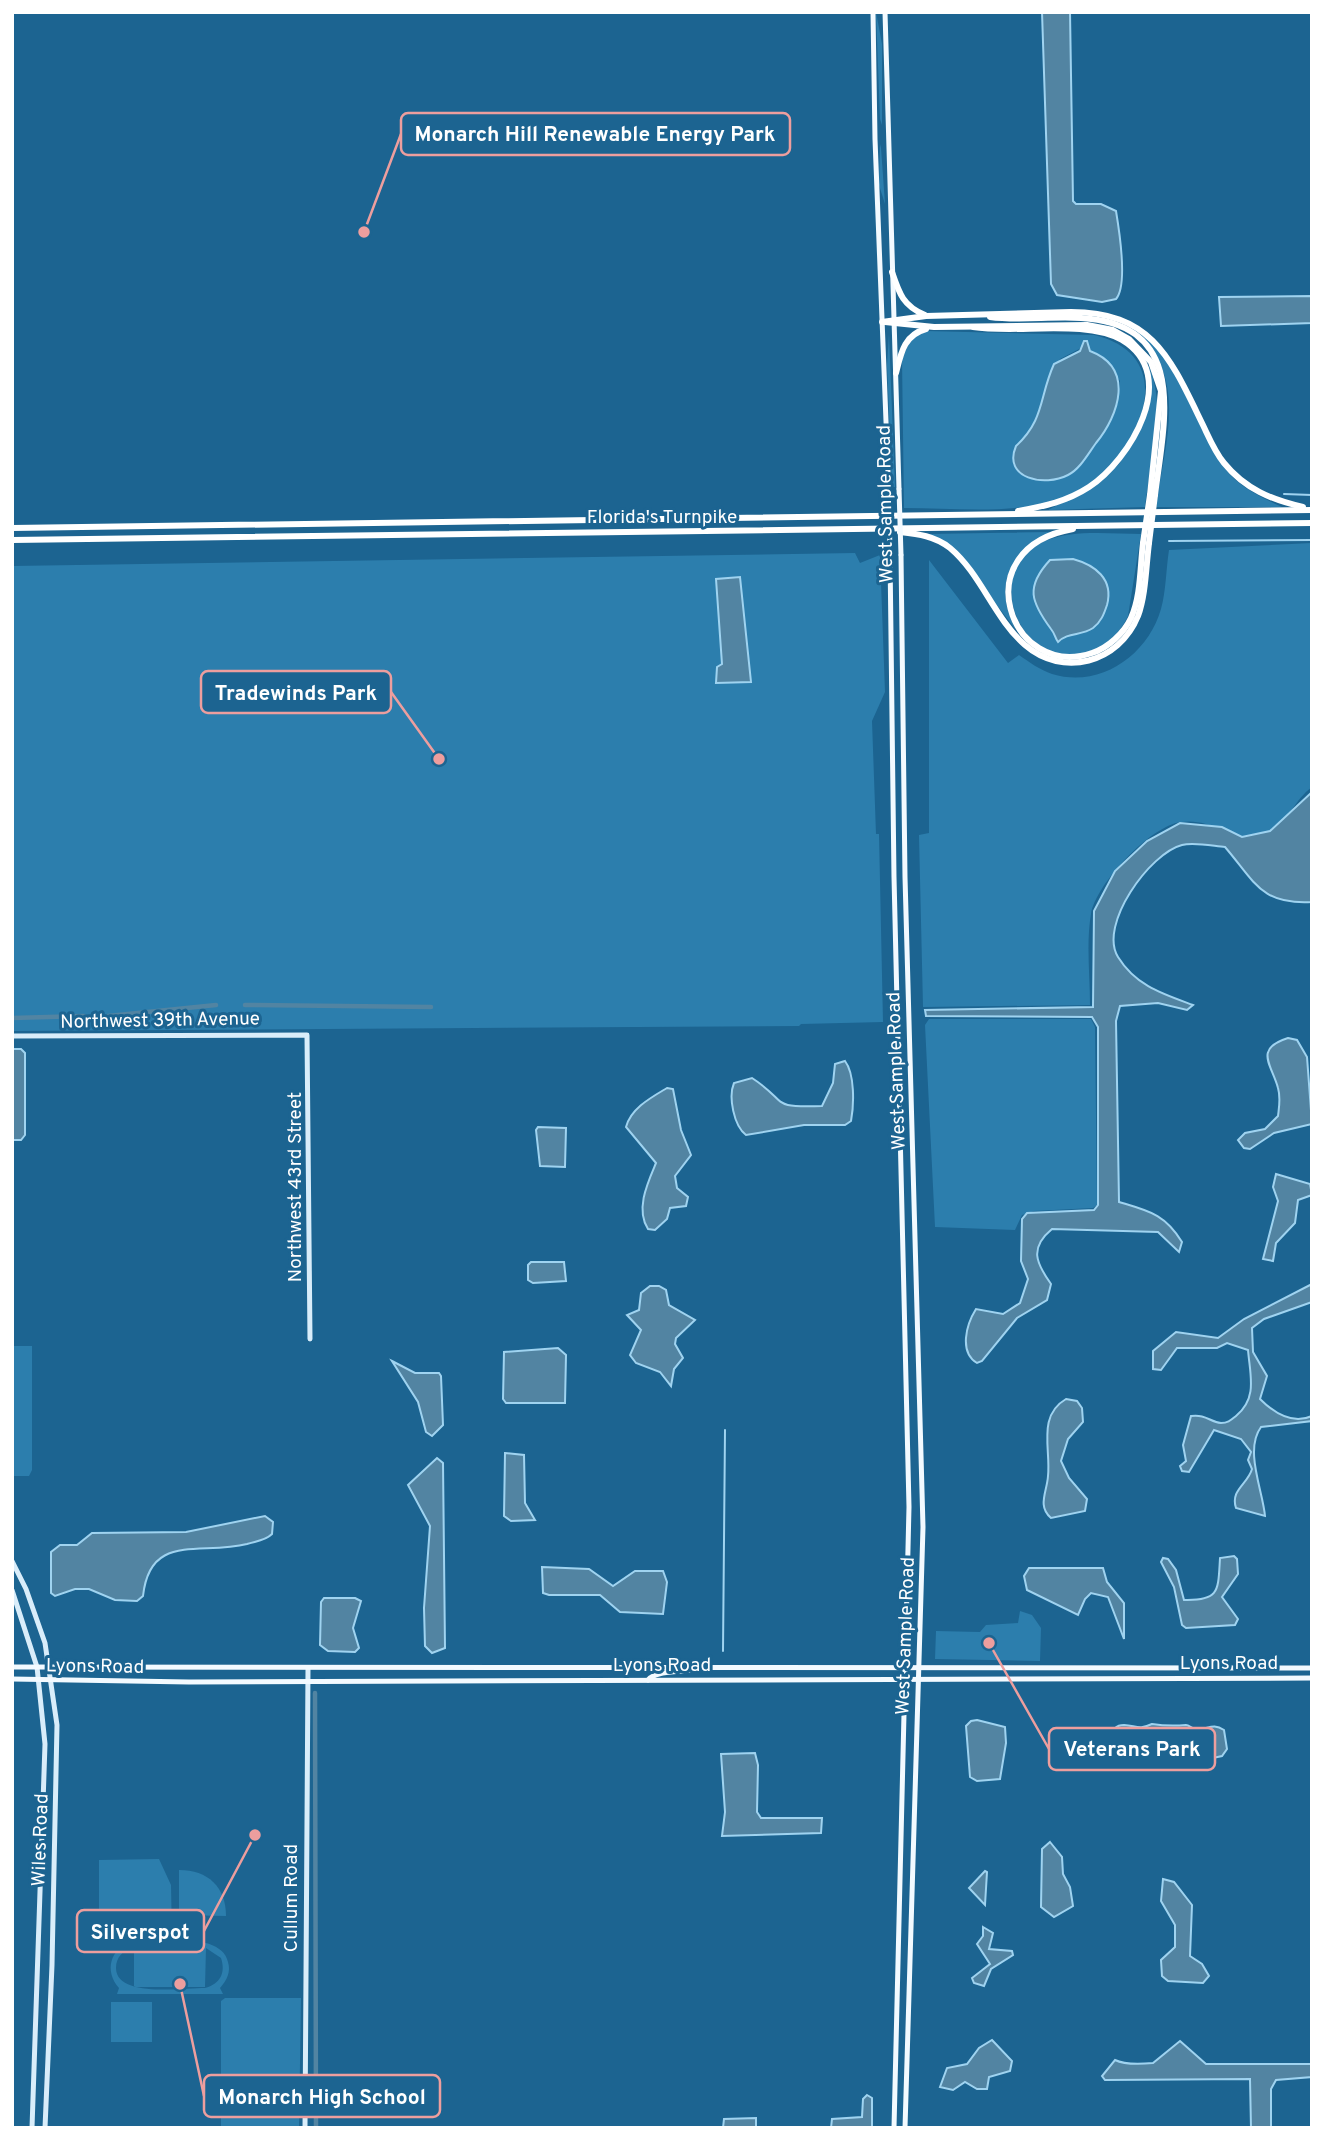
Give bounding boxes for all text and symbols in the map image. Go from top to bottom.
callout: Monarch Hill Renewable Energy Park [401,113,790,155]
text: Monarch Hill Renewable Energy Park [415,122,776,149]
street label: West Sample Road [873,425,899,583]
street label: Florida's Turnpike [587,506,737,530]
callout: Tradewinds Park [201,671,391,713]
text: Tradewinds Park [215,681,377,708]
street label: West Sample Road [882,991,912,1150]
street label: Northwest 39th Avenue [60,1007,260,1035]
street label: Northwest 43rd Street [284,1092,308,1282]
street label: West Sample Road [891,1557,921,1716]
street label: Lyons Road [1180,1652,1278,1676]
street label: Lyons Road [46,1654,144,1680]
street label: Lyons Road [613,1654,711,1678]
callout: Veterans Park [1049,1728,1215,1770]
text: Veterans Park [1063,1737,1201,1764]
street label: Wiles Road [27,1793,55,1887]
street label: Cullum Road [280,1844,304,1952]
callout: Silverspot [77,1910,204,1952]
text: Silverspot [90,1920,190,1947]
callout: Monarch High School [204,2075,440,2117]
text: Monarch High School [218,2085,426,2112]

